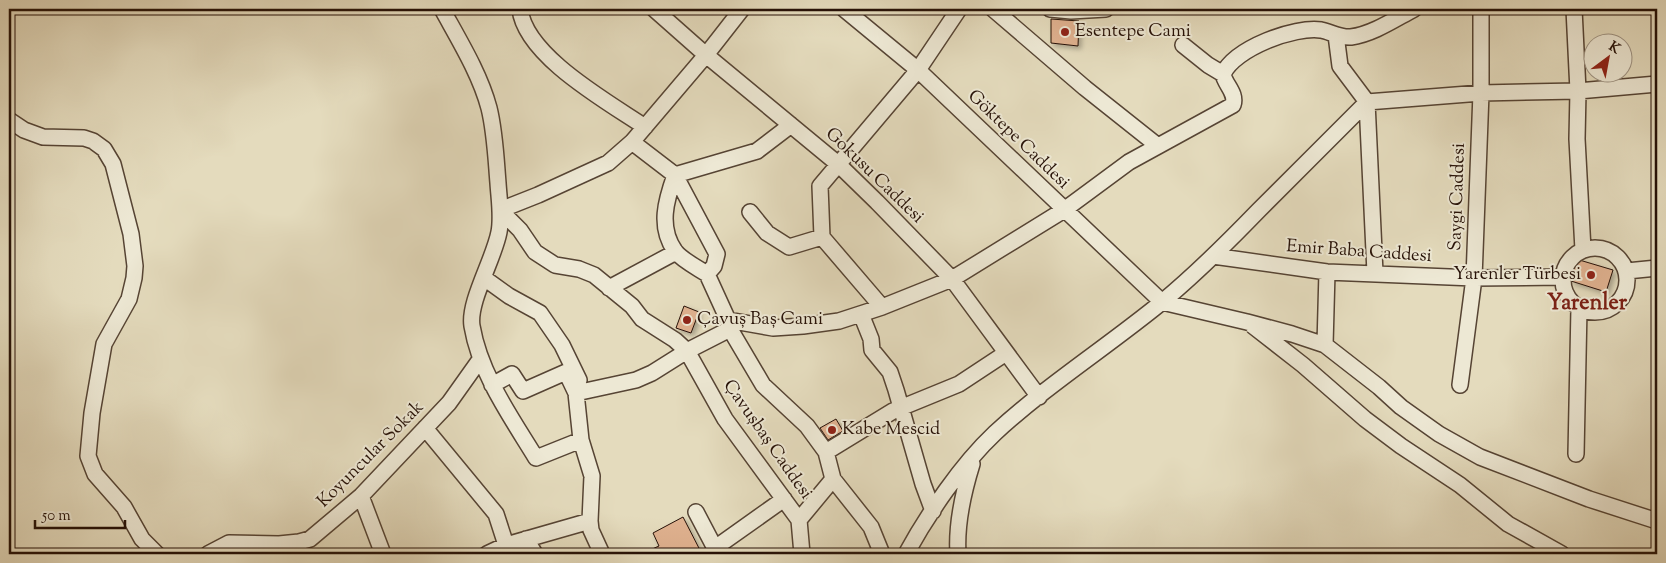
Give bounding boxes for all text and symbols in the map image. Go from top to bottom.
place label: Esentepe Cami [1075,19,1191,45]
marker: Esentepe Cami [1059,26,1071,38]
north arrow [1584,32,1634,82]
text: K [1604,38,1624,60]
street label: Göktepe Caddesi [961,84,1075,196]
street label: Gokusu Caddesi [819,122,929,230]
street label: Saygi Caddesi [1443,143,1473,251]
street label: Emir Baba Caddesi [1285,234,1433,270]
place label: Yarenler Türbesi [1453,262,1581,288]
marker: Yarenler Türbesi [1585,269,1597,281]
district label: Yarenler [1547,288,1628,320]
place label: Çavuş Baş Cami [697,307,823,333]
marker: Çavuş Baş Cami [681,314,693,326]
street label: Çavuşbaş Caddesi [716,375,818,505]
street label: Koyuncular Sokak [312,396,430,514]
place label: Kabe Mescid [842,417,940,443]
marker: Kabe Mescid [826,424,838,436]
scale bar [35,498,125,530]
text: 50 m [41,506,71,527]

